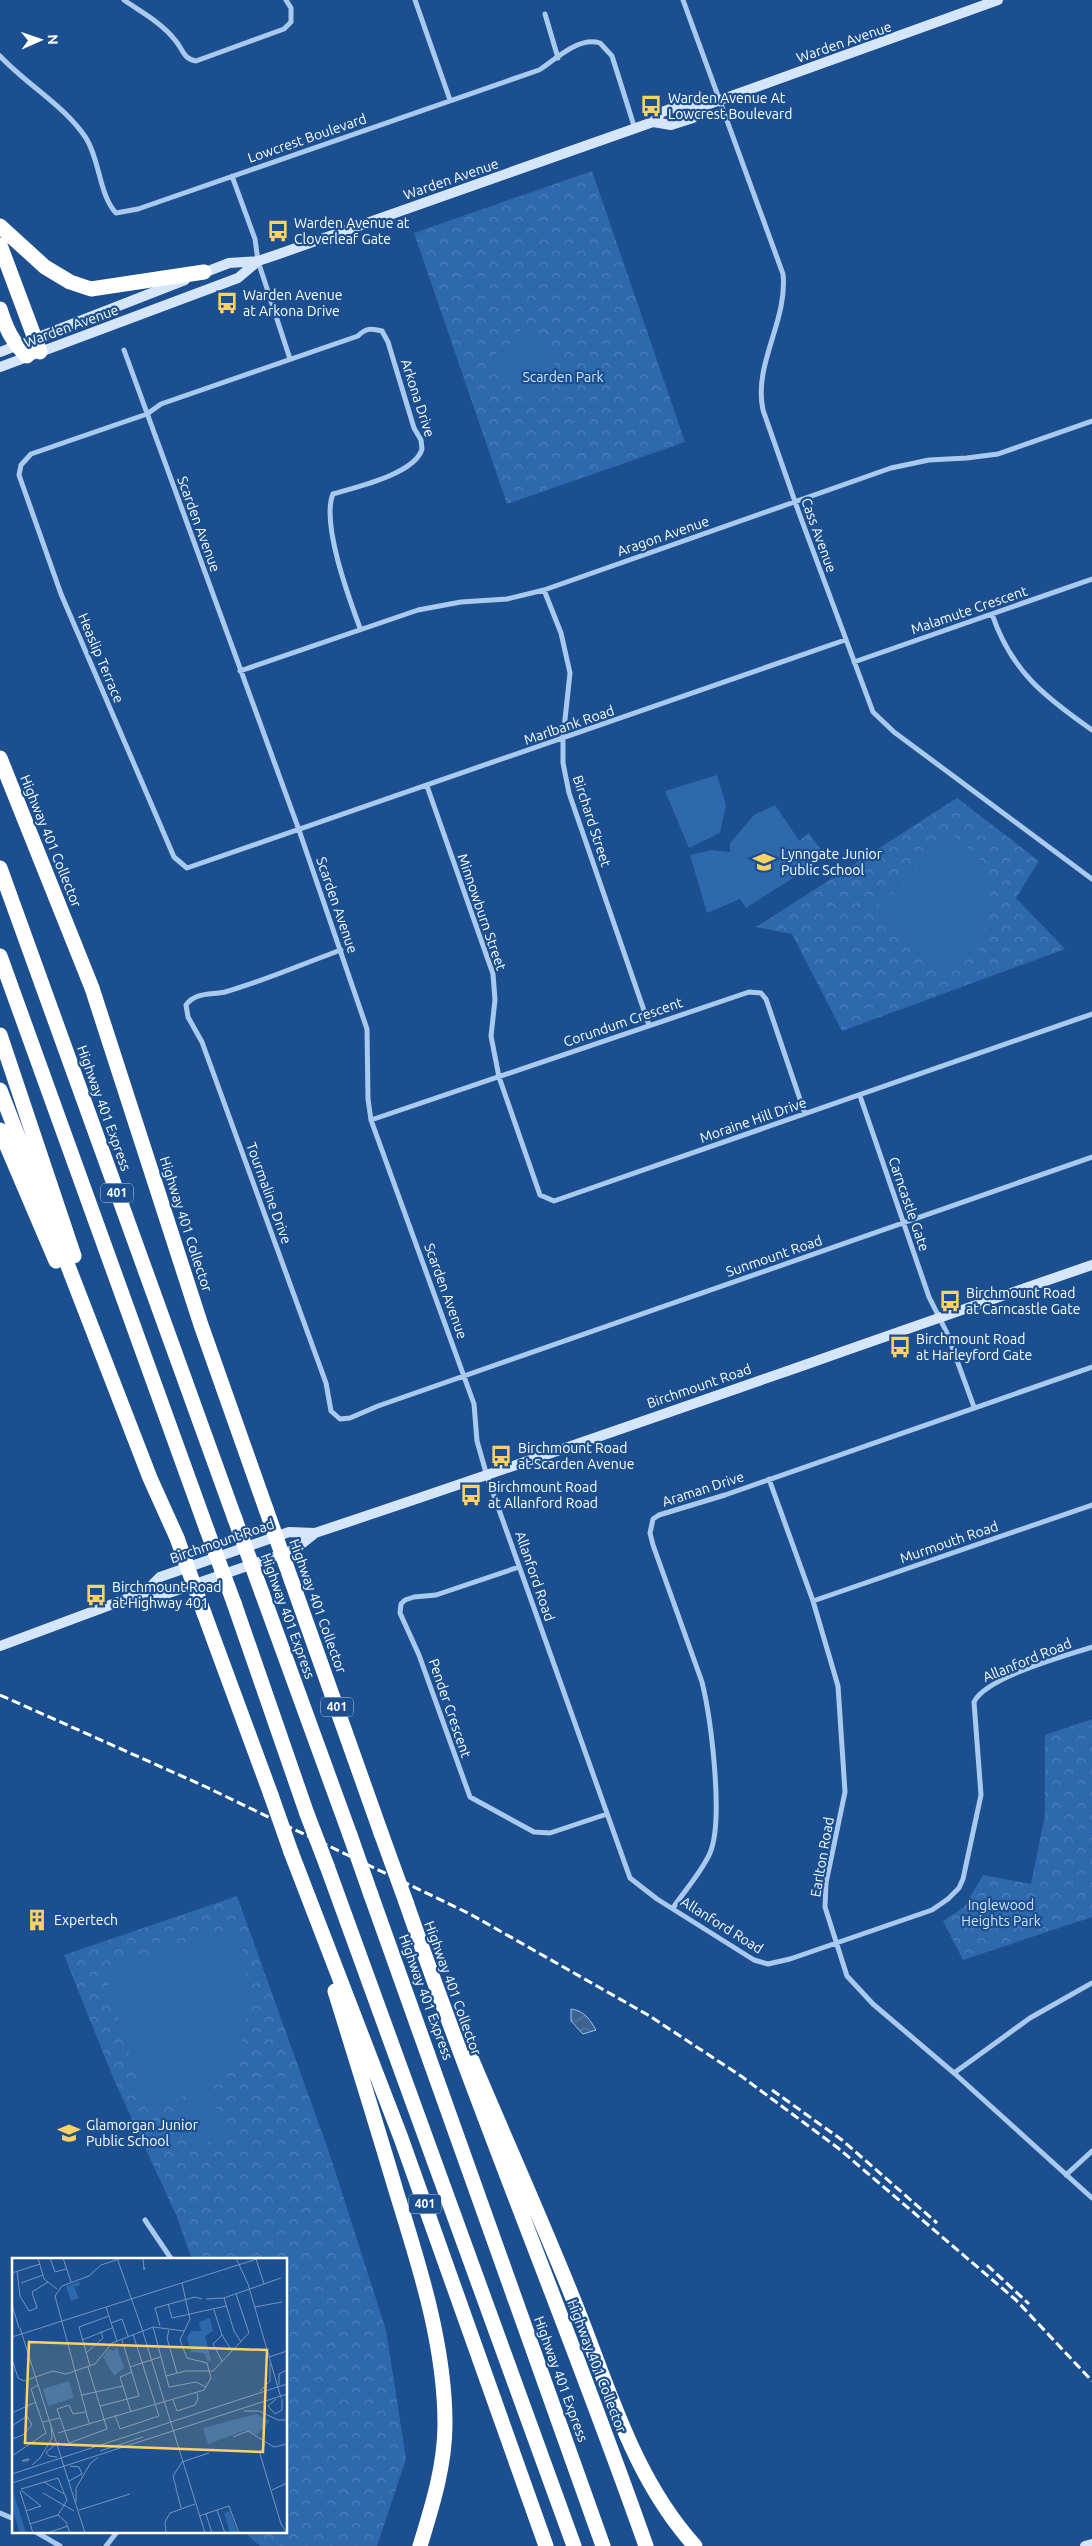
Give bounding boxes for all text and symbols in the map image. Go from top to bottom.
north arrow [15,15,65,65]
street label: Warden Avenue [794,18,894,66]
text: N [45,34,61,45]
place label: Warden Avenue At Lowcrest Boulevard [668,90,792,122]
bus stop icon: Warden Avenue At Lowcrest Boulevard [638,93,664,119]
street label: Lowcrest Boulevard [246,110,368,166]
street label: Warden Avenue [401,155,501,203]
place label: Warden Avenue at Cloverleaf Gate [294,215,410,247]
bus stop icon: Warden Avenue at Cloverleaf Gate [265,218,291,244]
place label: Warden Avenue at Arkona Drive [243,287,342,319]
bus stop icon: Warden Avenue at Arkona Drive [214,290,240,316]
street label: Warden Avenue [22,301,120,351]
street label: Arkona Drive [398,357,438,439]
park label: Scarden Park [522,369,604,385]
street label: Scarden Avenue [174,474,224,574]
street label: Cass Avenue [798,495,840,575]
street label: Aragon Avenue [615,513,711,559]
street label: Malamute Crescent [909,582,1030,637]
street label: Heaslip Terrace [75,611,127,705]
street label: Marlbank Road [522,702,616,748]
street label: Highway 401 Collector [17,772,85,910]
street label: Birchard Street [570,773,614,869]
place label: Lynngate Junior Public School [781,846,883,878]
school or university icon: Lynngate Junior Public School [751,849,777,875]
street label: Minnowburn Street [455,852,510,973]
street label: Scarden Avenue [313,855,361,955]
street label: Corundum Crescent [561,994,685,1050]
street label: Highway 401 Express [74,1043,134,1173]
street label: Moraine Hill Drive [697,1094,809,1146]
street label: Tourmaline Drive [243,1140,295,1246]
street label: Highway 401 Collector [157,1154,216,1294]
street label: Carncastle Gate [885,1155,933,1253]
road number: 401 [101,1184,133,1202]
street label: Sunmount Road [724,1232,824,1280]
street label: Scarden Avenue [421,1241,471,1341]
place label: Birchmount Road at Carncastle Gate [966,1285,1081,1317]
bus stop icon: Birchmount Road at Carncastle Gate [937,1288,963,1314]
place label: Birchmount Road at Harleyford Gate [916,1331,1032,1363]
bus stop icon: Birchmount Road at Harleyford Gate [887,1334,913,1360]
street label: Birchmount Road [645,1361,753,1411]
place label: Birchmount Road at Scarden Avenue [518,1440,634,1472]
bus stop icon: Birchmount Road at Scarden Avenue [488,1443,514,1469]
street label: Araman Drive [660,1468,746,1510]
place label: Birchmount Road at Allanford Road [488,1479,598,1511]
bus stop icon: Birchmount Road at Allanford Road [458,1482,484,1508]
street label: Birchmount Road [168,1516,276,1566]
street label: Murmouth Road [898,1518,1000,1566]
street label: Allanford Road [512,1529,558,1623]
street label: Highway 401 Collector [286,1537,350,1676]
street label: Highway 401 Express [258,1551,318,1681]
place label: Birchmount Road at Highway 401 [112,1579,221,1611]
bus stop icon: Birchmount Road at Highway 401 [83,1582,109,1608]
street label: Allanford Road [980,1635,1074,1685]
street label: Pender Crescent [426,1656,475,1760]
road number: 401 [321,1698,353,1716]
street label: Earlton Road [807,1816,837,1898]
street label: Allanford Road [678,1893,766,1957]
park label: Inglewood Heights Park [961,1897,1041,1929]
building icon: Expertech [24,1907,50,1933]
place label: Expertech [54,1912,118,1928]
street label: Highway 401 Collector [421,1919,485,2058]
street label: Highway 401 Express [396,1932,456,2062]
place label: Glamorgan Junior Public School [86,2117,199,2149]
school or university icon: Glamorgan Junior Public School [56,2120,82,2146]
road number: 401 [409,2194,441,2214]
inset map [12,2258,288,2534]
street label: Highway 401 Collector [564,2297,630,2436]
street label: Highway 401 Express [531,2314,591,2444]

